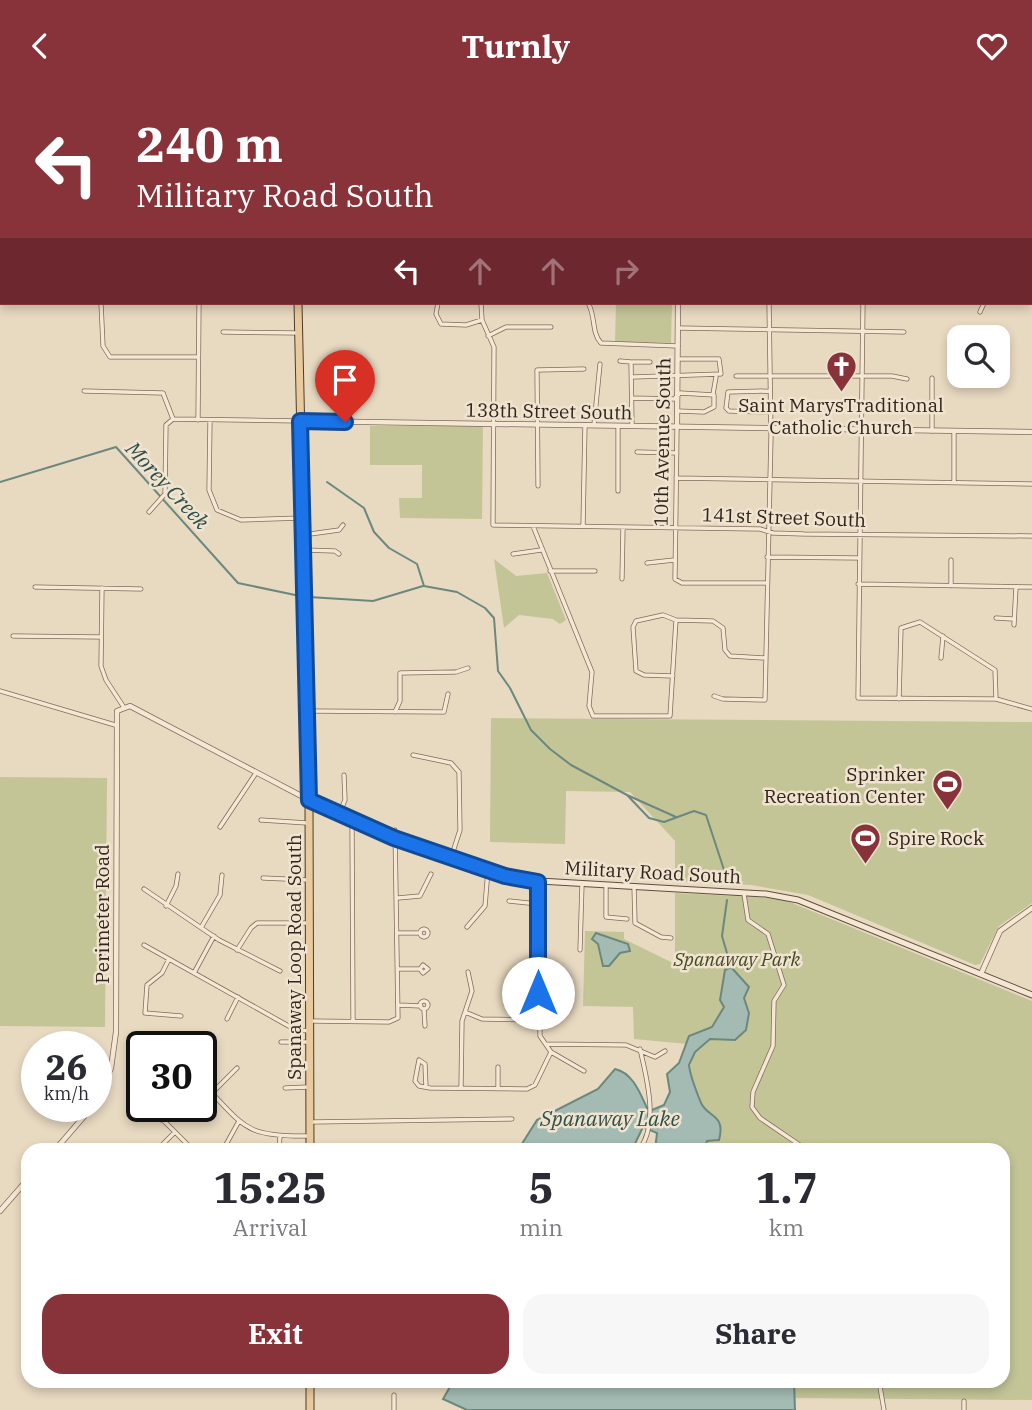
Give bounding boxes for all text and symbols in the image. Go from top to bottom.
text: Turnly [462,25,570,67]
icon: back [21,27,59,65]
icon: heart [973,27,1011,65]
text: 240 m [136,112,283,175]
icon: left [21,119,112,210]
text: Military Road South [136,174,434,216]
icon: left [388,252,426,290]
icon: ahead [461,252,499,290]
icon: ahead [534,252,572,290]
icon: right [607,252,645,290]
map controls [947,325,1010,388]
button: search [947,325,1010,388]
church icon: Saint MarysTraditional Catholic Church [824,349,858,393]
pin [315,350,375,422]
street label: 10th Avenue South [649,357,675,527]
icon: arrive [326,361,364,399]
place label: Saint MarysTraditional Catholic Church [738,393,944,439]
street label: 138th Street South [465,398,633,424]
water label: Morey Creek [119,434,217,536]
street label: 141st Street South [701,502,867,532]
place label: Sprinker Recreation Center [764,762,926,808]
sports icon: Sprinker Recreation Center [931,768,965,812]
sports icon: Spire Rock [848,821,882,865]
place label: Spire Rock [888,826,984,850]
street label: Spanaway Loop Road South [282,834,306,1080]
street label: Perimeter Road [90,844,114,984]
street label: Military Road South [564,855,742,889]
park label: Spanaway Park [672,947,802,971]
position arrow [501,956,575,1030]
speed limit sign: 30 [126,1031,217,1122]
text: 26 [45,1044,88,1090]
text: km/h [44,1082,89,1105]
water label: Spanaway Lake [539,1104,681,1132]
text: 15:25 [213,1160,327,1215]
text: 5 [529,1160,554,1215]
text: 1.7 [755,1160,818,1215]
text: Arrival [233,1212,308,1242]
text: min [519,1212,563,1242]
text: km [769,1212,804,1242]
button: Exit [42,1294,509,1374]
button: Share [523,1294,989,1374]

